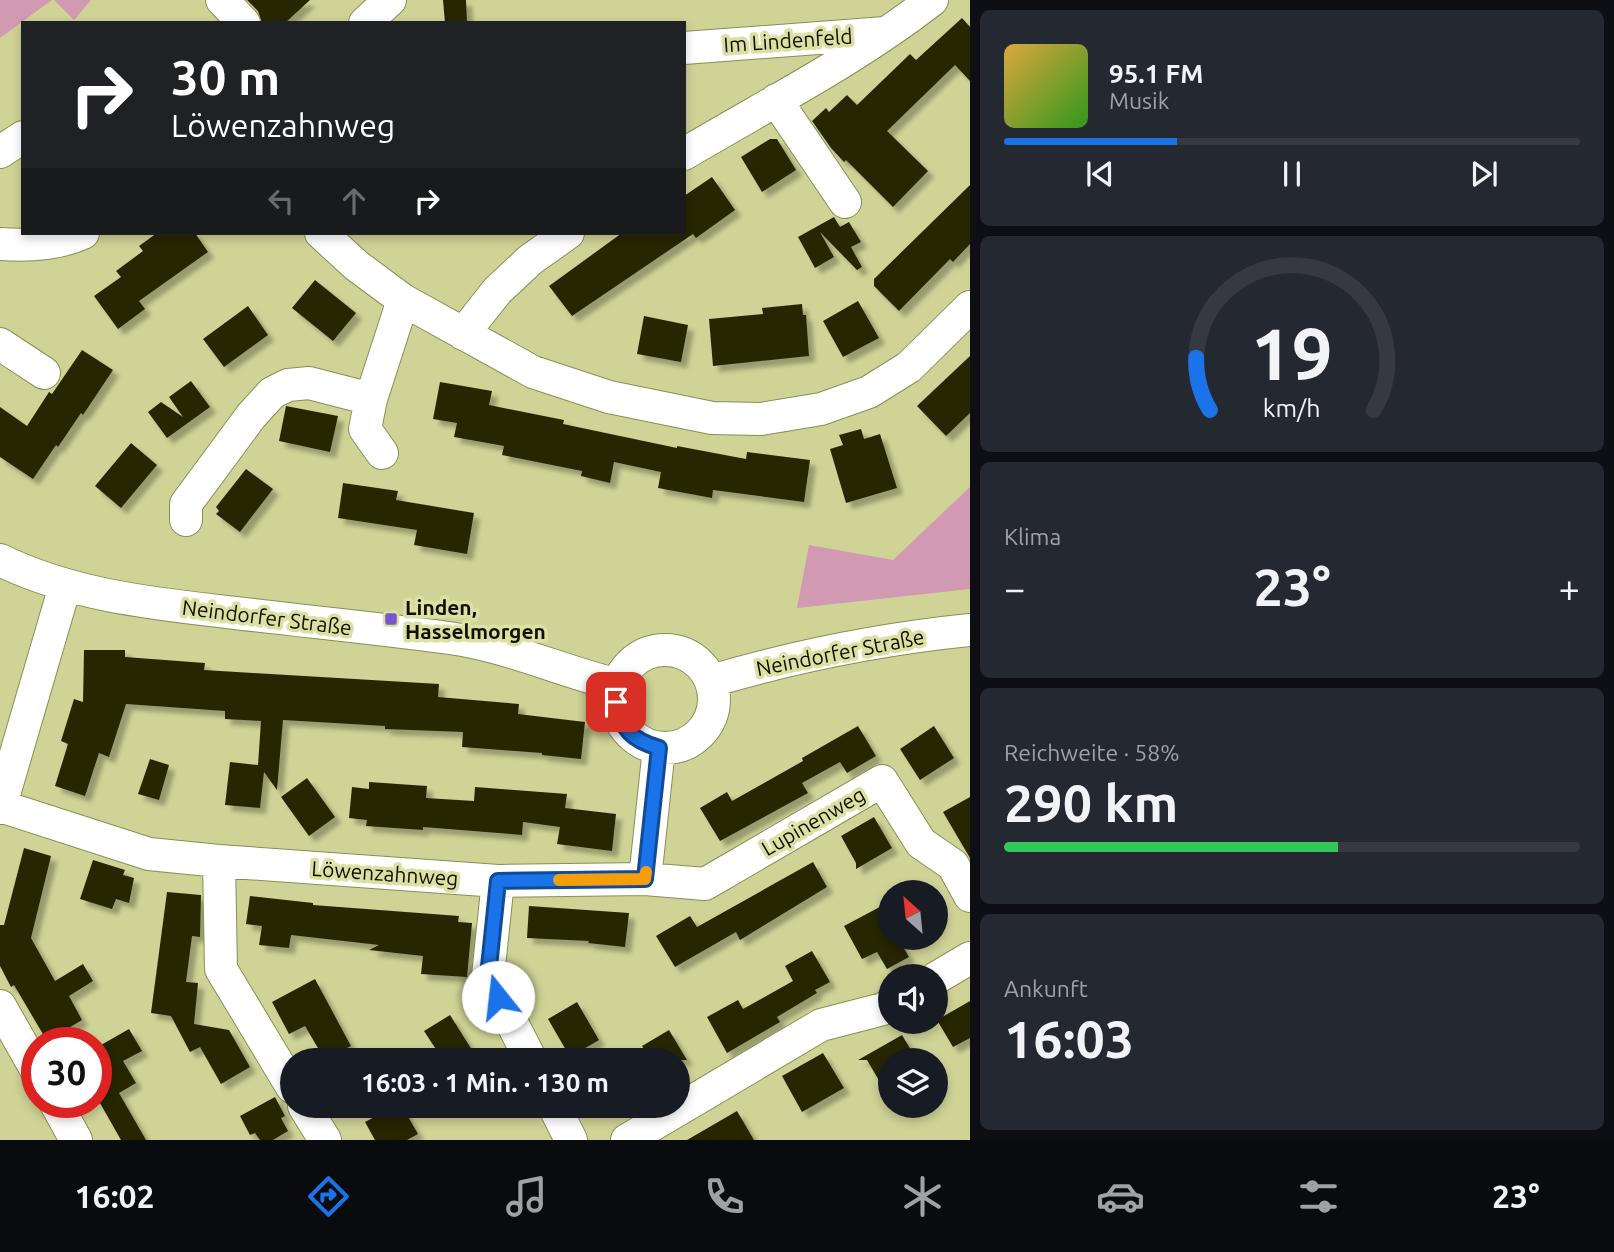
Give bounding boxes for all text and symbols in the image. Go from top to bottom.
street label: Im Lindenfeld [723,24,853,56]
icon: right [56,49,147,140]
text: 30 m [171,49,280,104]
text: 95.1 FM [1109,59,1203,88]
text: Musik [1109,88,1169,113]
text: Löwenzahnweg [171,107,395,143]
icon: previous [1081,155,1119,193]
icon: pause [1273,155,1311,193]
icon: next [1465,155,1503,193]
icon: left [262,182,300,220]
icon: ahead [335,182,373,220]
icon: right [408,182,446,220]
text: 19 [1251,312,1333,394]
text: km/h [1263,394,1321,422]
text: Klima [1004,524,1061,549]
text: 23° [1253,558,1331,616]
text: − [1004,567,1025,609]
text: + [1559,567,1580,609]
street label: Neindorfer Straße [181,595,353,639]
place label: Linden, Hasselmorgen [405,595,546,643]
marker: Linden, Hasselmorgen [383,611,399,627]
street label: Neindorfer Straße [754,624,926,680]
pin [586,672,646,732]
icon: arrive [597,683,635,721]
text: Reichweite · 58% [1004,740,1180,765]
text: 290 km [1004,774,1178,832]
street label: Lupinenweg [757,782,869,860]
street label: Löwenzahnweg [311,856,459,890]
north arrow [878,880,948,950]
map controls [878,880,948,1118]
position arrow [461,960,535,1034]
button: sound [878,964,948,1034]
text: Ankunft [1004,976,1088,1001]
text: 16:03 [1004,1010,1134,1068]
speed limit sign: 30 [21,1027,112,1118]
button: layers [878,1048,948,1118]
text: 16:03 · 1 Min. · 130 m [361,1068,609,1097]
icon: directions [304,1172,353,1221]
icon: music [502,1172,551,1221]
icon: phone [700,1172,749,1221]
icon: climate [898,1172,947,1221]
icon: car [1096,1172,1145,1221]
icon: filters [1294,1172,1343,1221]
text: 16:02 [75,1178,155,1214]
text: 23° [1492,1178,1539,1214]

